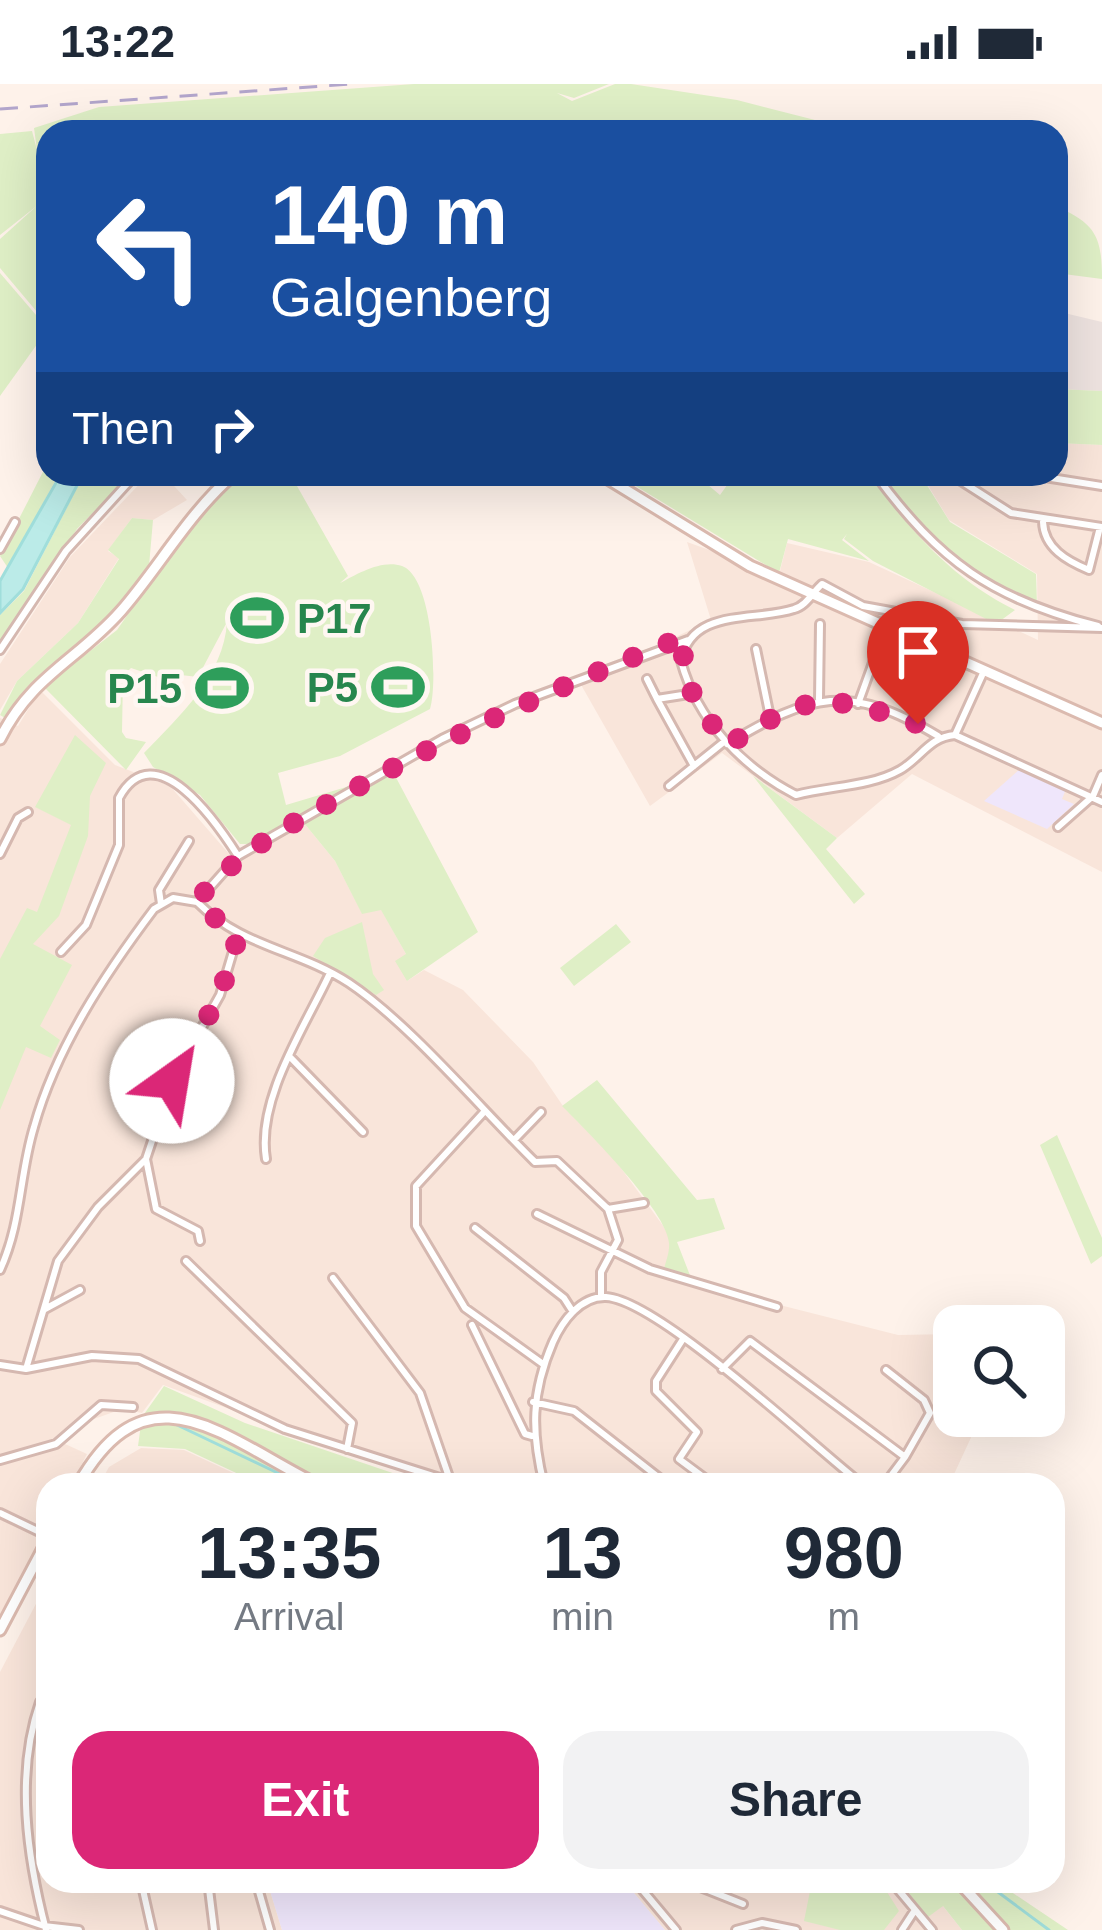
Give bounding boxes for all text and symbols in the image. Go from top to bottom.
text: 13:22 [60,16,175,67]
icon: left [72,168,228,324]
text: 140 m [270,168,508,262]
text: Galgenberg [270,267,552,327]
icon: right [199,396,265,462]
text: Then [72,403,175,454]
sports icon: P17 [228,589,286,647]
place label: P17 [297,595,372,642]
pin [867,601,969,724]
icon: arrive [885,619,951,685]
sports icon: P5 [369,658,427,716]
sports icon: P15 [193,659,251,717]
place label: P5 [307,664,358,711]
place label: P15 [107,665,182,712]
position arrow [109,1018,235,1144]
map controls [933,1305,1065,1437]
button: search [933,1305,1065,1437]
text: 13:35 [197,1513,381,1593]
text: 13 [542,1513,623,1593]
text: 980 [784,1513,904,1593]
text: Arrival [234,1595,344,1638]
text: min [551,1595,614,1638]
text: m [827,1595,860,1638]
button: Exit [72,1731,539,1869]
button: Share [563,1731,1029,1869]

